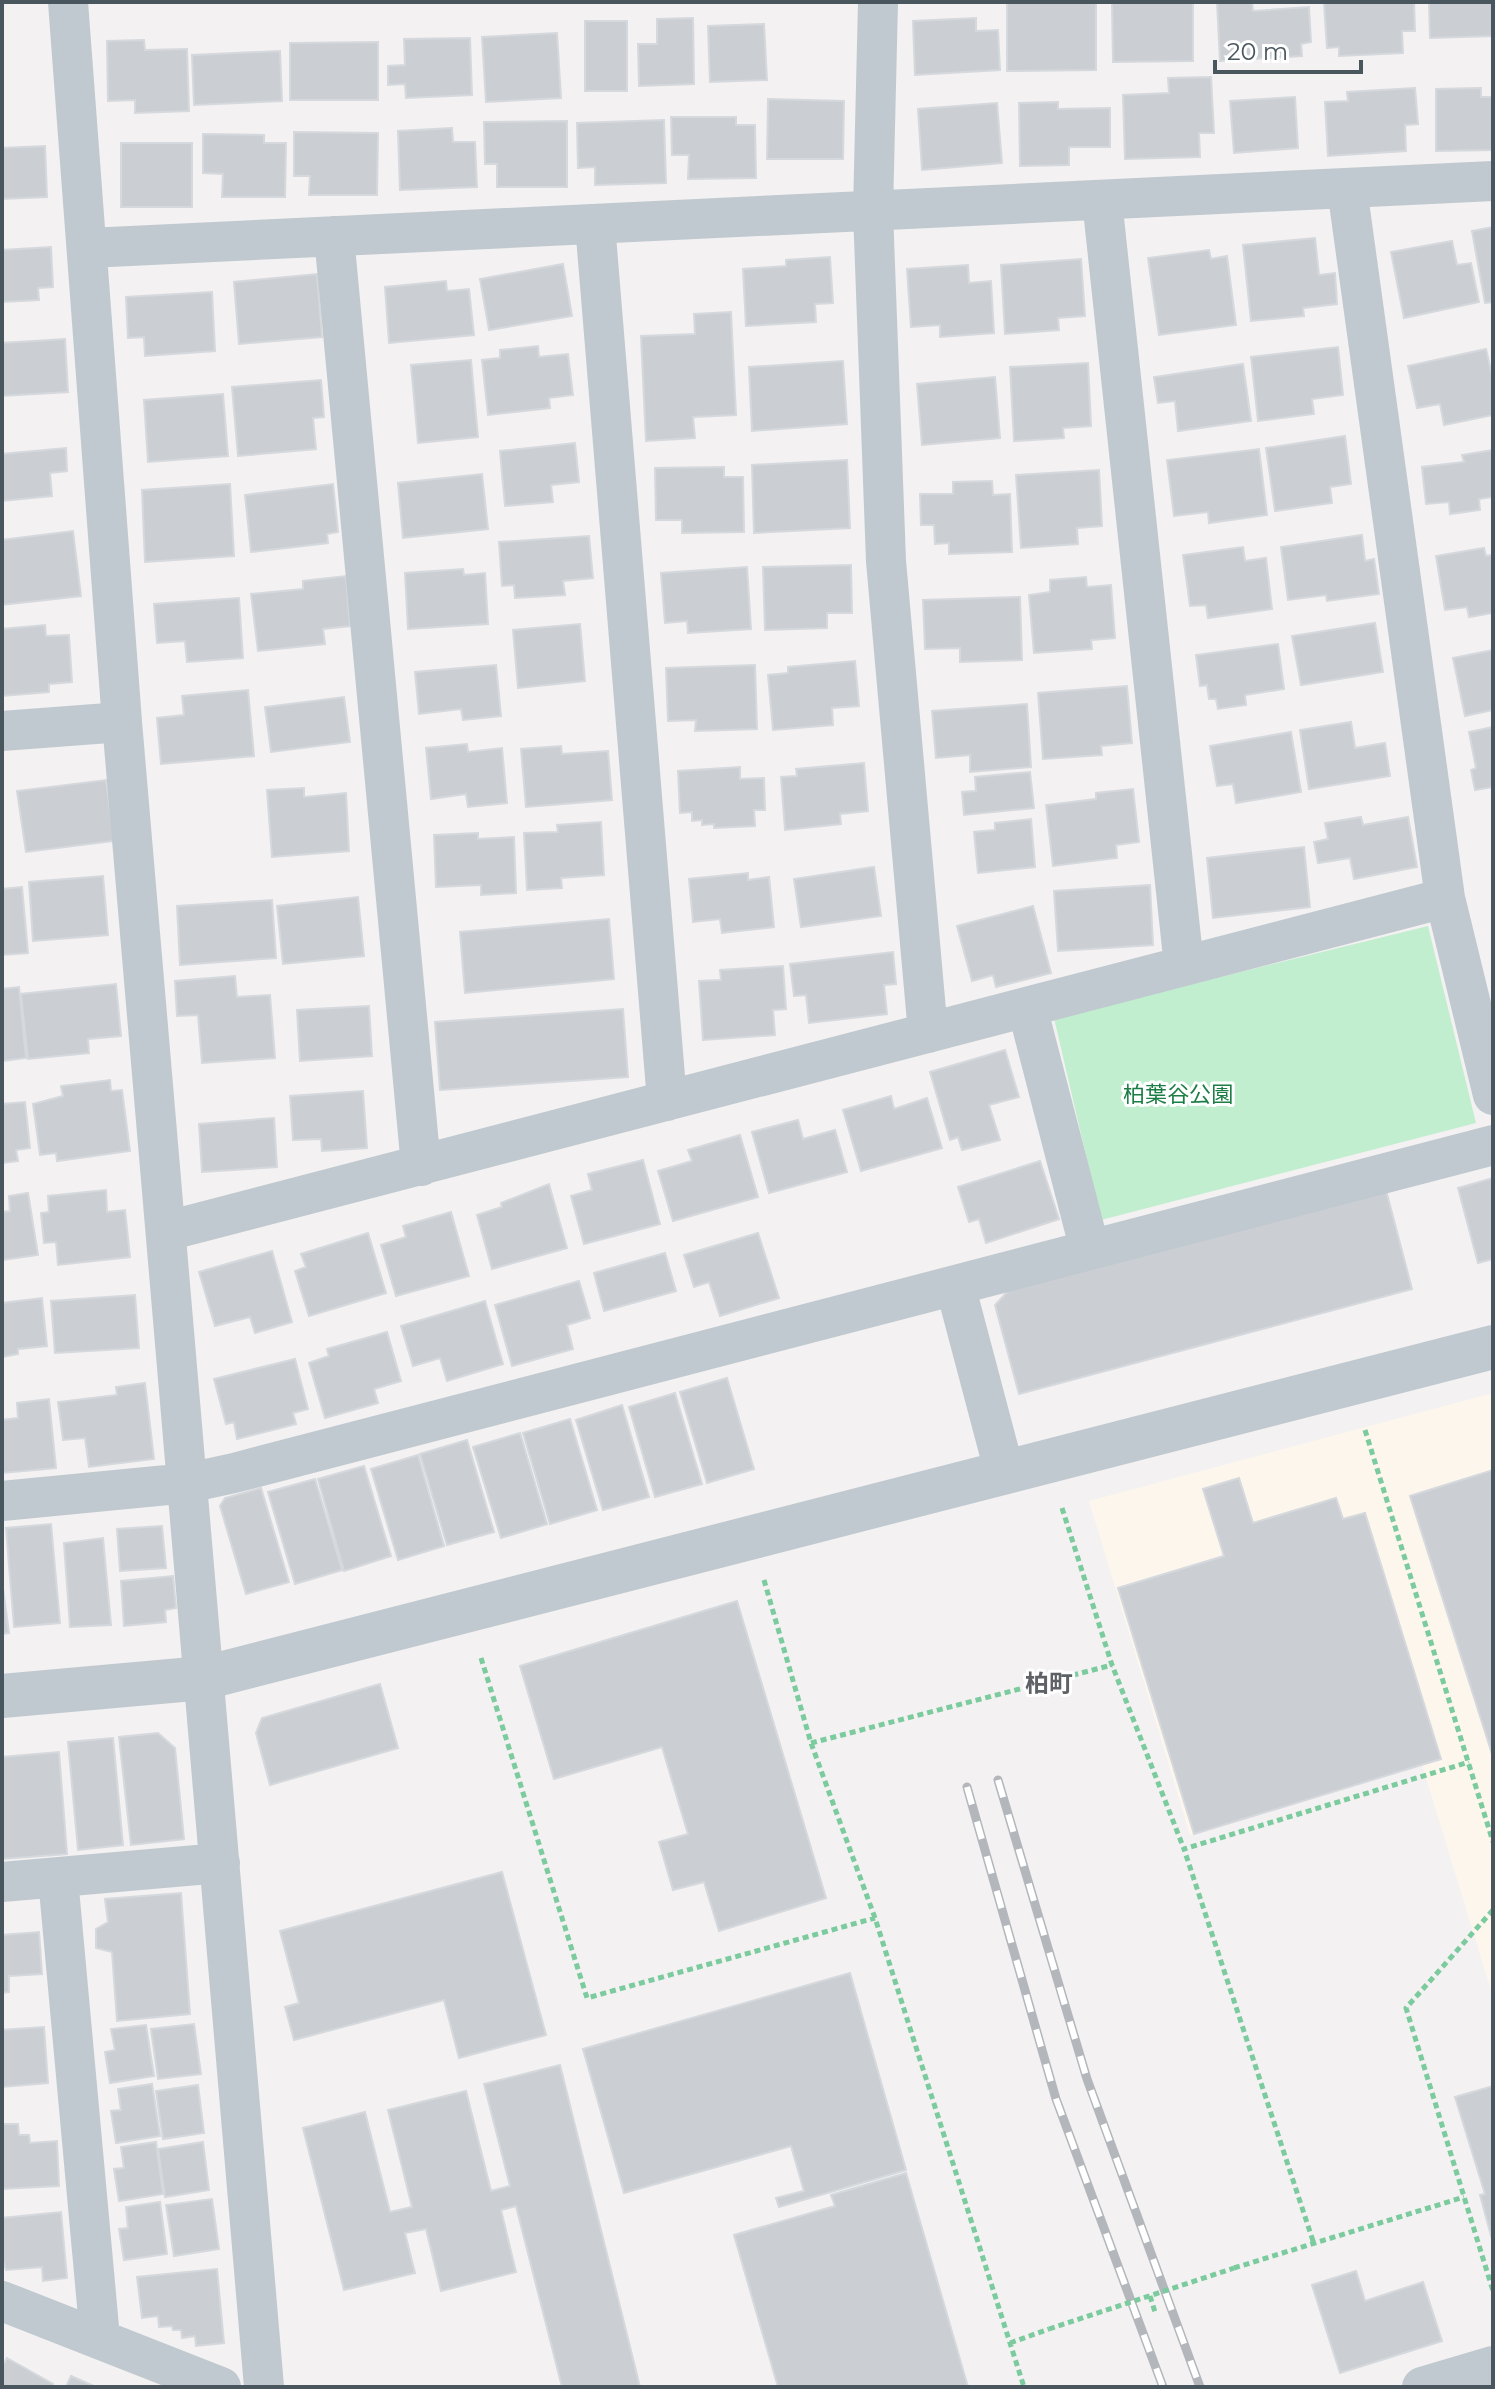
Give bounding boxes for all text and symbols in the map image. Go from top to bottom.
scale bar [1215,24,1361,74]
text: 20 m [1227,37,1288,66]
park label: 柏葉谷公園 [1123,1081,1233,1108]
district label: 柏町 [1025,1669,1073,1698]

